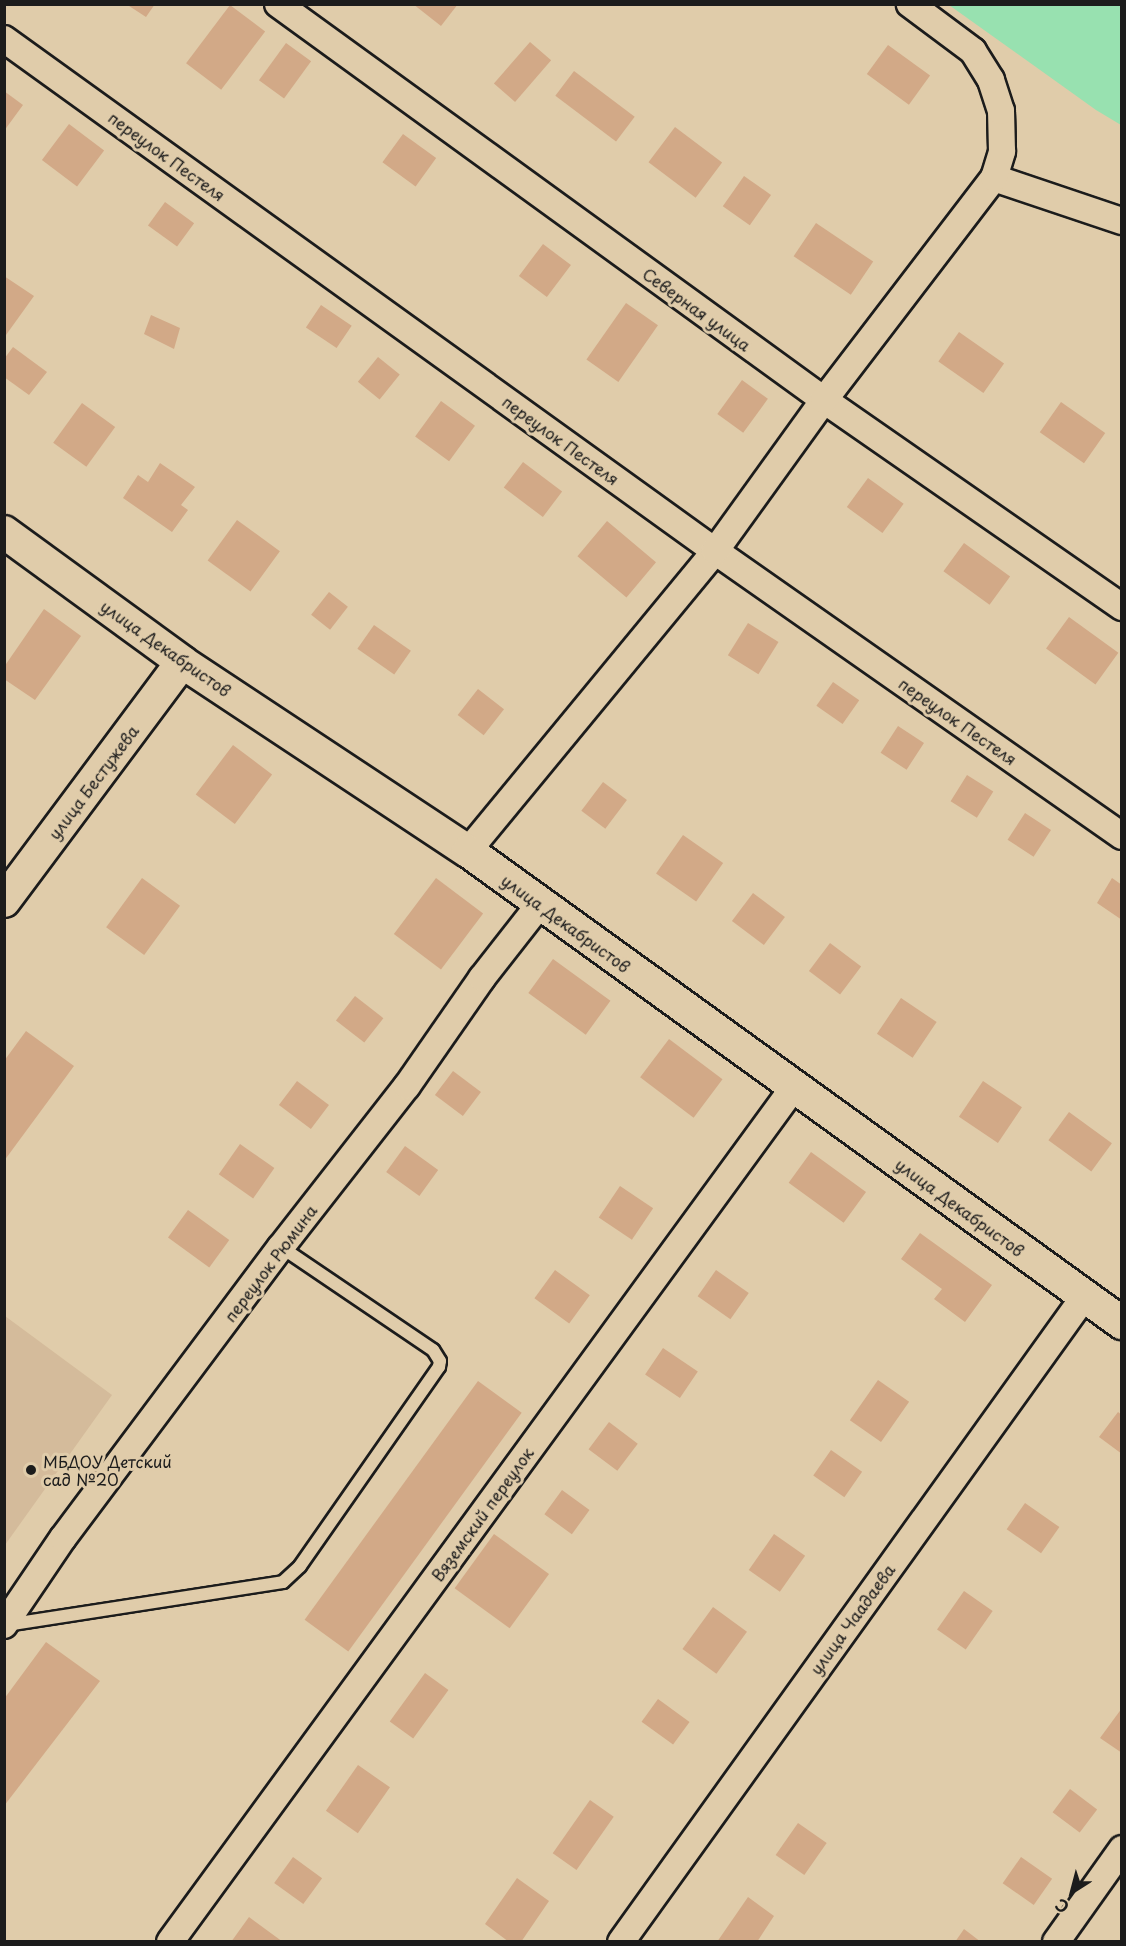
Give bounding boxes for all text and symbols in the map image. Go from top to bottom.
street label: переулок Пестеля [105,107,229,205]
street label: Северная улица [639,263,755,355]
street label: переулок Пестеля [499,391,623,489]
street label: улица Декабристов [97,596,235,700]
street label: переулок Пестеля [895,673,1021,769]
street label: улица Бестужева [44,721,142,843]
street label: улица Декабристов [498,870,634,976]
street label: улица Декабристов [892,1154,1028,1260]
street label: переулок Рюмина [220,1201,320,1325]
street label: Вяземский переулок [427,1443,537,1585]
place label: МБДОУ Детский сад №20 [43,1451,173,1489]
marker: МБДОУ Детский сад №20 [24,1463,38,1477]
street label: улица Чаадаева [805,1560,899,1678]
north arrow [1042,1862,1102,1922]
text: С [1049,1893,1073,1920]

